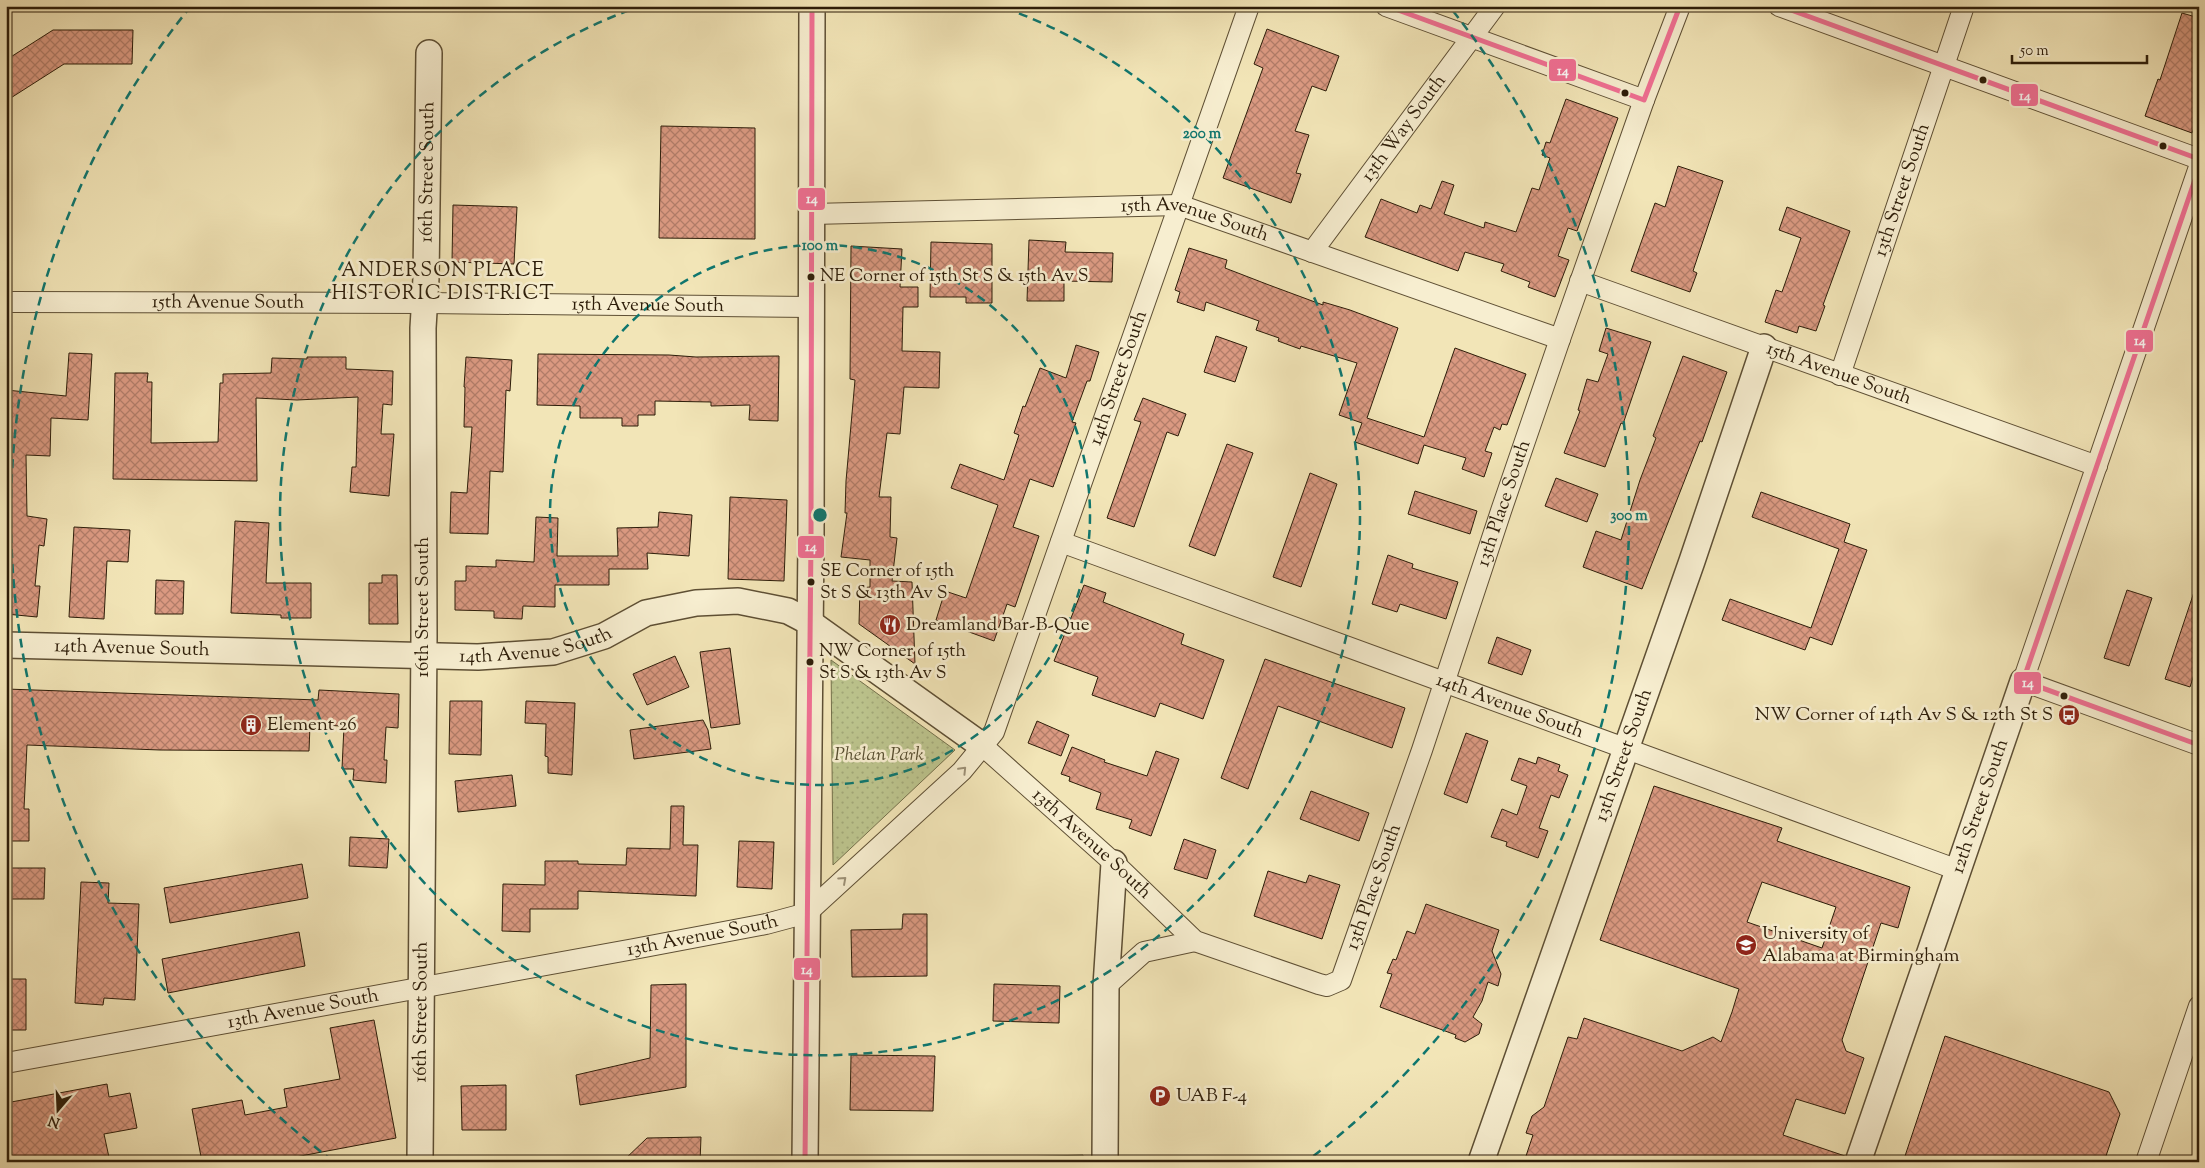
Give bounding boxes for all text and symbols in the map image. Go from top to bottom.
scale bar [2012,32,2148,64]
text: 50 m [2019,41,2049,62]
line badge: 14 [1548,58,1577,82]
text: 14 [1557,62,1569,82]
street label: 13th Way South [1355,69,1453,188]
unlabelled marker [1978,75,1988,85]
line badge: 14 [2010,83,2039,107]
text: 14 [2019,87,2031,107]
unlabelled marker [1620,88,1630,98]
street label: 16th Street South [413,101,442,243]
street label: 13th Street South [1867,120,1937,260]
text: 200 m [1183,124,1222,145]
unlabelled marker [2158,141,2168,151]
line badge: 14 [797,187,826,211]
text: 14 [806,190,818,210]
street label: 15th Avenue South [1120,191,1272,249]
text: 100 m [802,236,839,257]
district label: ANDERSON PLACE HISTORIC DISTRICT [331,257,555,309]
place label: NE Corner of 15th St S & 15th Av S [820,264,1088,290]
marker: NE Corner of 15th St S & 15th Av S [806,272,816,282]
street label: 15th Avenue South [152,289,304,316]
street label: 15th Avenue South [572,291,724,320]
street label: 14th Street South [1082,307,1154,449]
line badge: 14 [2125,329,2154,353]
text: 14 [2134,332,2146,352]
street label: 15th Avenue South [1763,335,1915,412]
street label: 13th Place South [1470,437,1538,570]
centre of rings [811,506,829,524]
text: 300 m [1610,506,1648,527]
line badge: 14 [797,535,825,559]
street label: 16th Street South [410,537,437,677]
text: 14 [805,538,817,558]
place label: SE Corner of 15th St S & 13th Av S [820,559,955,607]
marker: SE Corner of 15th St S & 13th Av S [806,577,816,587]
place label: Dreamland Bar-B-Que [906,612,1090,639]
restaurant icon: Dreamland Bar-B-Que [878,613,902,637]
street label: 14th Avenue South [459,620,617,671]
street label: 14th Avenue South [54,633,210,664]
place label: NW Corner of 15th St S & 13th Av S [819,639,967,687]
marker: NW Corner of 15th St S & 13th Av S [805,657,815,667]
street label: 14th Avenue South [1432,667,1588,746]
line badge: 14 [2013,671,2042,695]
text: 14 [2022,674,2034,694]
street label: 13th Street South [1588,685,1660,825]
unlabelled marker [2059,691,2069,701]
place label: NW Corner of 14th Av S & 12th St S [1755,702,2053,729]
bus stop icon: NW Corner of 14th Av S & 12th St S [2057,703,2081,727]
place label: Element 26 [267,712,357,739]
building icon: Element 26 [239,713,263,737]
street label: 12th Street South [1944,736,2016,877]
park label: Phelan Park [834,742,924,769]
one-way arrow [957,767,966,776]
street label: 13th Avenue South [1026,782,1158,906]
street label: 13th Place South [1339,820,1408,954]
one-way arrow [838,877,847,886]
street label: 13th Avenue South [625,908,781,964]
place label: University of Alabama at Birmingham [1762,921,1960,970]
school or university icon: University of Alabama at Birmingham [1734,933,1758,957]
street label: 16th Street South [407,941,435,1083]
line badge: 14 [793,957,821,981]
text: 14 [801,961,813,981]
street label: 13th Avenue South [225,982,381,1036]
place label: UAB F-4 [1176,1083,1248,1110]
parking icon: UAB F-4 [1148,1084,1172,1108]
north arrow [32,1086,82,1136]
text: N [46,1109,63,1132]

